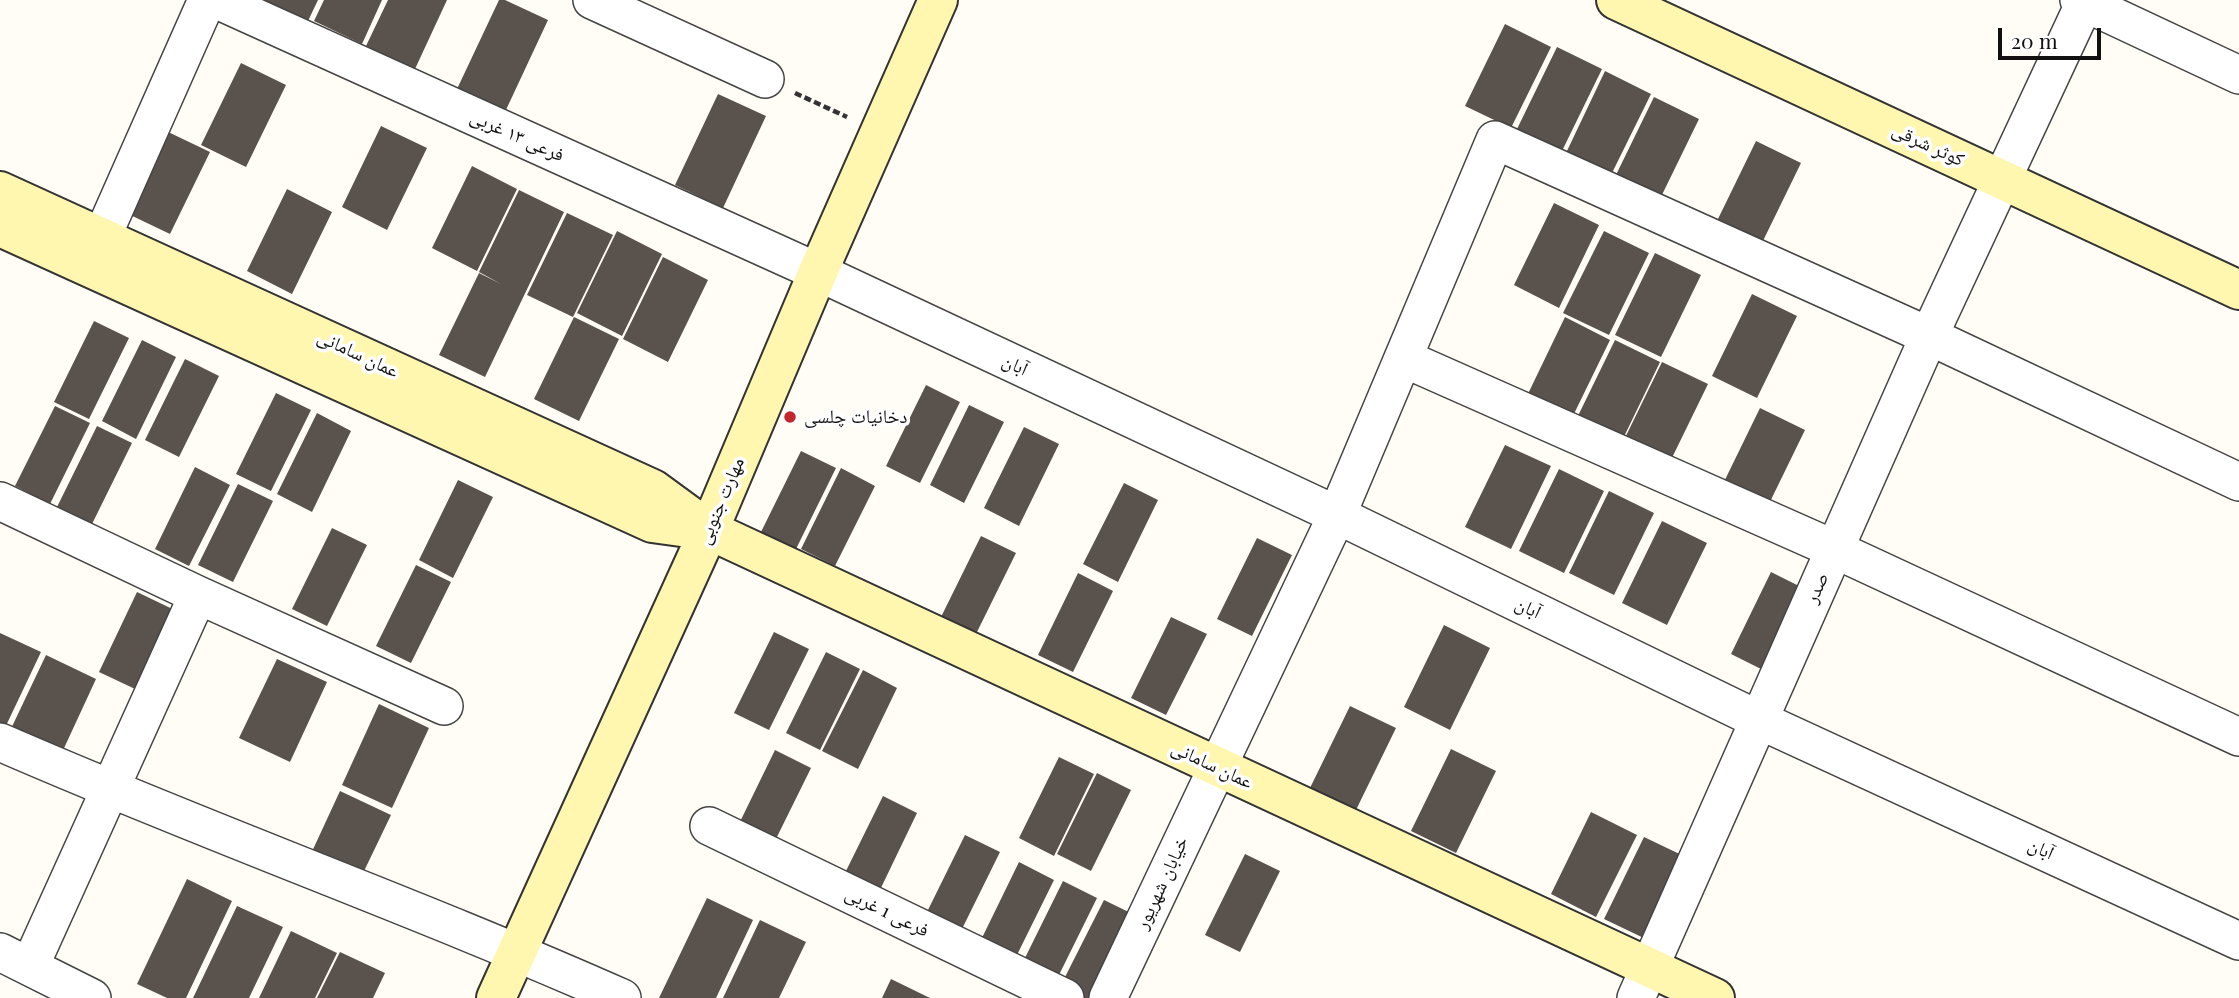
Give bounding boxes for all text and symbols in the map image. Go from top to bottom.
scale bar [2001,14,2104,58]
text: 20 m [2011,26,2058,54]
street label: فرعی ۱۳ غربی [467,105,567,167]
street label: کوثر شرقی [1888,118,1968,172]
street label: عمان سامانی [314,325,402,383]
street label: آبان [999,349,1031,381]
place label: دخانیات چلسی [804,406,907,428]
marker: دخانیات چلسی [782,409,798,425]
street label: مهارت جنوبی [692,454,750,548]
street label: صدر [1800,569,1834,607]
street label: آبان [1511,592,1545,624]
street label: عمان سامانی [1168,736,1256,794]
street label: خیابان شهریور [1131,833,1193,933]
street label: آبان [2025,833,2057,865]
street label: فرعی 1 غربی [841,882,933,942]

